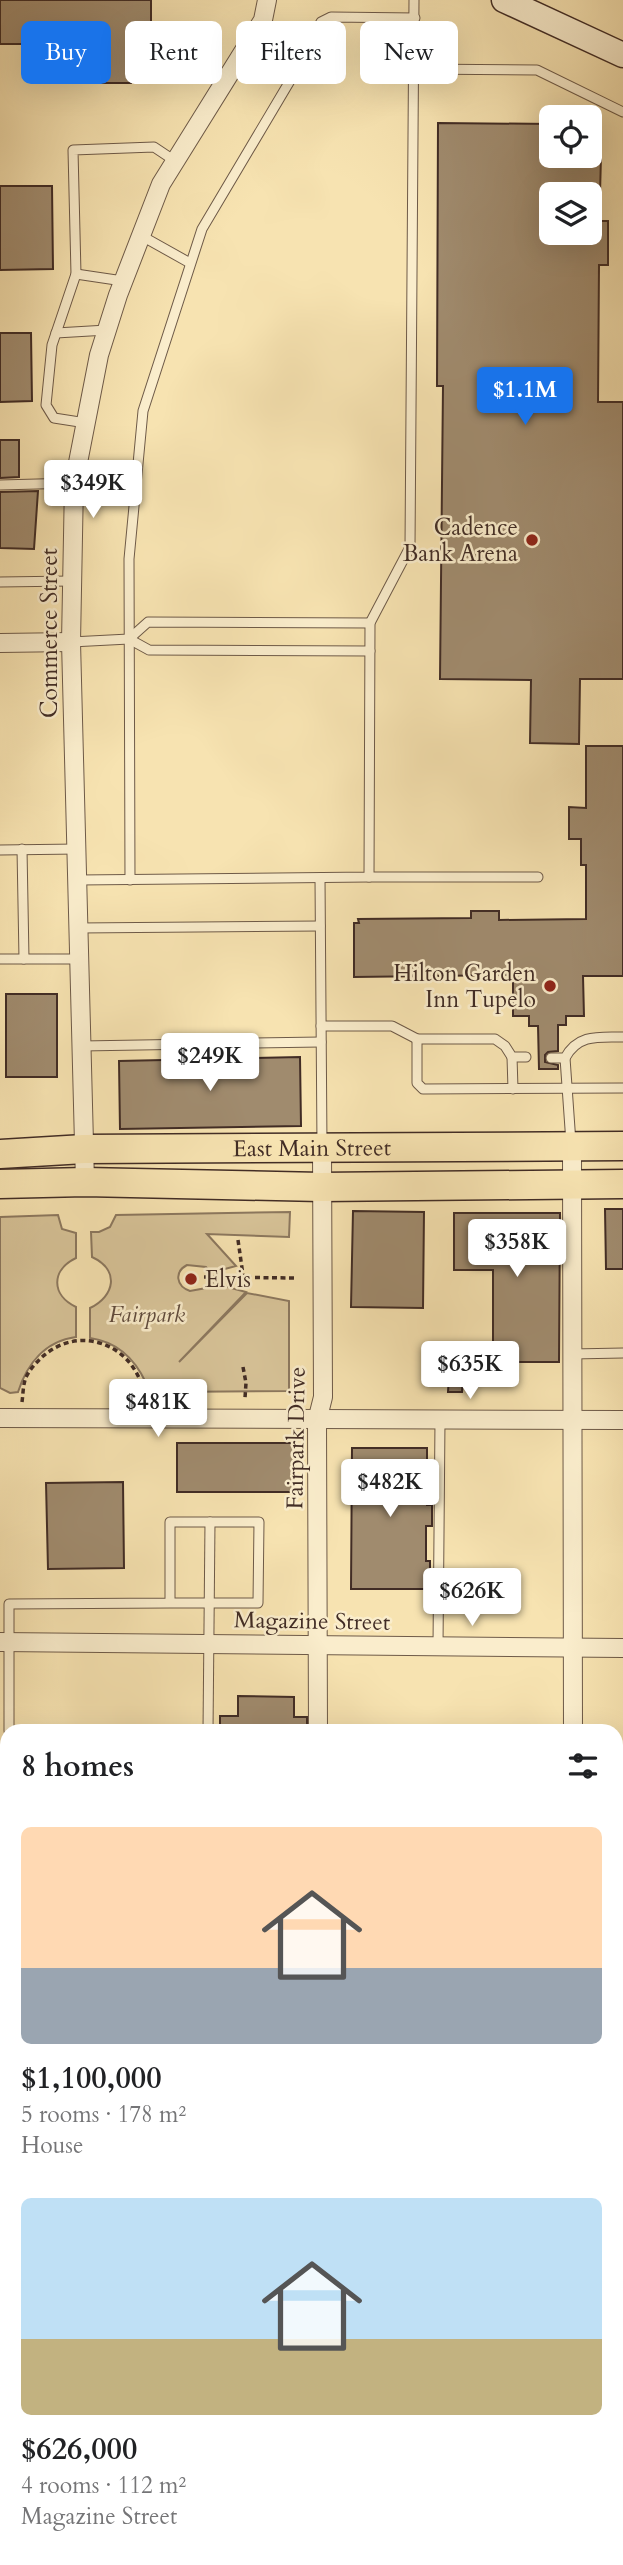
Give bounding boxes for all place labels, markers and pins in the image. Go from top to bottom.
pin: $1.1M [476,368,574,427]
pin: $349K [44,461,142,520]
place label: Cadence Bank Arena [403,512,518,569]
marker: Cadence Bank Arena [524,532,540,548]
place label: Hilton Garden Inn Tupelo [393,958,536,1015]
marker: Hilton Garden Inn Tupelo [542,978,558,994]
pin: $249K [161,1034,259,1093]
pin: $358K [468,1220,566,1279]
place label: Elvis [205,1264,251,1295]
marker: Elvis [183,1271,199,1287]
pin: $635K [421,1342,519,1401]
pin: $481K [109,1380,207,1439]
pin: $482K [341,1460,439,1519]
pin: $626K [423,1568,521,1628]

